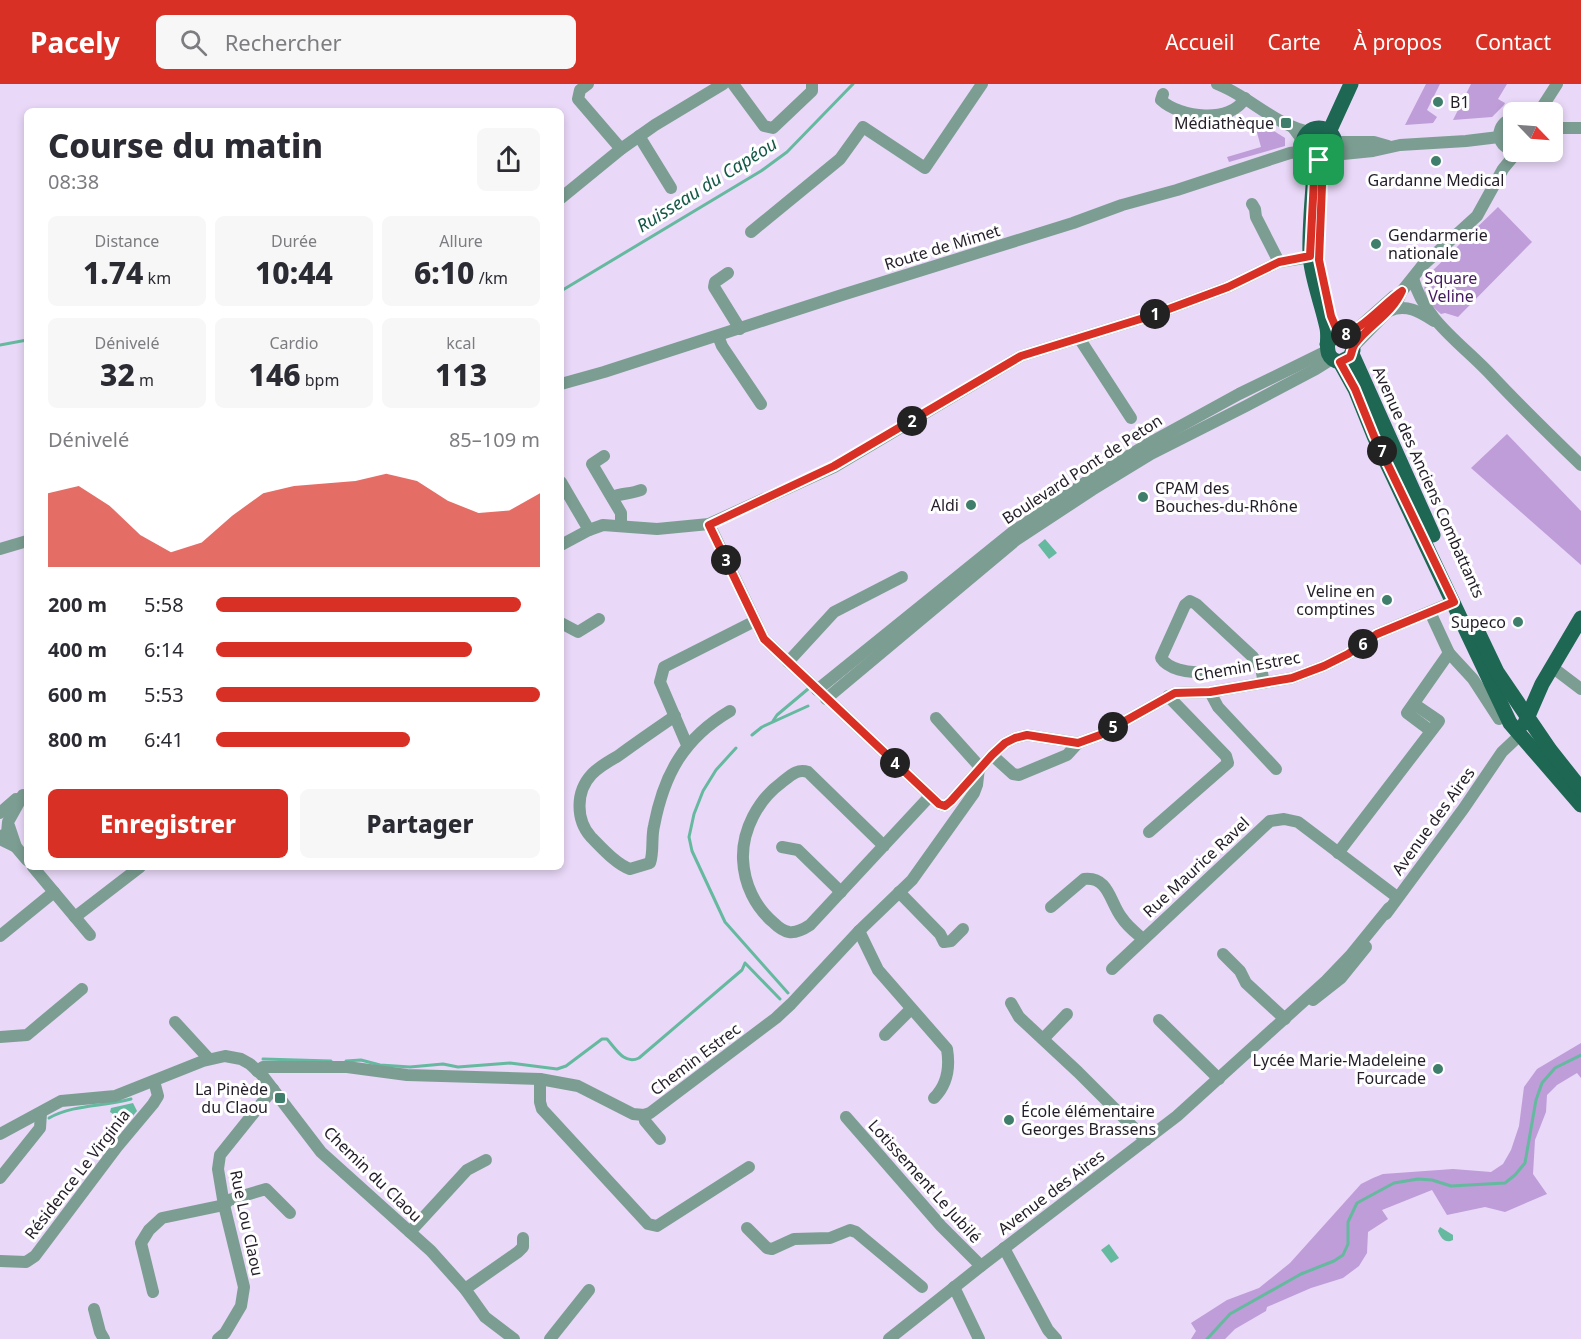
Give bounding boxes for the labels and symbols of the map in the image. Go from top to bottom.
place label: B1 [1450,91,1470,113]
marker: B1 [1431,95,1445,109]
north arrow [1503,102,1563,162]
place label: Médiathèque [1174,112,1274,134]
marker: Médiathèque [1279,116,1293,130]
water label: Ruisseau du Capéou [632,131,781,237]
pin [1293,134,1344,185]
marker: Gardanne Medical [1429,154,1443,168]
place label: Gardanne Medical [1368,169,1504,191]
street label: Route de Mimet [881,219,1003,275]
place label: Gendarmerie nationale [1388,224,1488,264]
marker: Gendarmerie nationale [1369,237,1383,251]
park label: Square Veline [1425,267,1477,307]
pin: 1 [1140,299,1170,329]
pin: 8 [1331,319,1361,349]
street label: Avenue des Anciens Combattants [1368,363,1490,601]
pin: 2 [897,406,927,436]
street label: Boulevard Pont de Peton [998,409,1166,529]
pin: 7 [1367,436,1397,466]
place label: CPAM des Bouches-du-Rhône [1155,477,1298,517]
marker: CPAM des Bouches-du-Rhône [1136,490,1150,504]
place label: Aldi [931,494,959,516]
marker: Aldi [964,498,978,512]
pin: 3 [711,545,741,575]
place label: Veline en comptines [1296,580,1375,620]
marker: Veline en comptines [1380,593,1394,607]
place label: Supeco [1451,611,1506,633]
marker: Supeco [1511,615,1525,629]
pin: 6 [1348,629,1378,659]
street label: Chemin Estrec [1192,646,1302,686]
pin: 5 [1098,712,1128,742]
pin: 4 [880,748,910,778]
street label: Avenue des Aires [1386,763,1480,879]
street label: Rue Maurice Ravel [1138,812,1254,922]
street label: Chemin Estrec [645,1018,745,1100]
place label: Lycée Marie-Madeleine Fourcade [1253,1049,1426,1089]
marker: Lycée Marie-Madeleine Fourcade [1431,1062,1445,1076]
place label: La Pinède du Claou [195,1078,268,1118]
marker: La Pinède du Claou [273,1091,287,1105]
place label: École élémentaire Georges Brassens [1021,1100,1156,1140]
street label: Résidence Le Virginia [19,1105,135,1243]
marker: École élémentaire Georges Brassens [1002,1113,1016,1127]
street label: Lotissement Le Jubilé [864,1115,986,1247]
street label: Chemin du Claou [319,1121,427,1227]
street label: Avenue des Aires [993,1145,1109,1239]
street label: Rue Lou Claou [225,1168,269,1278]

